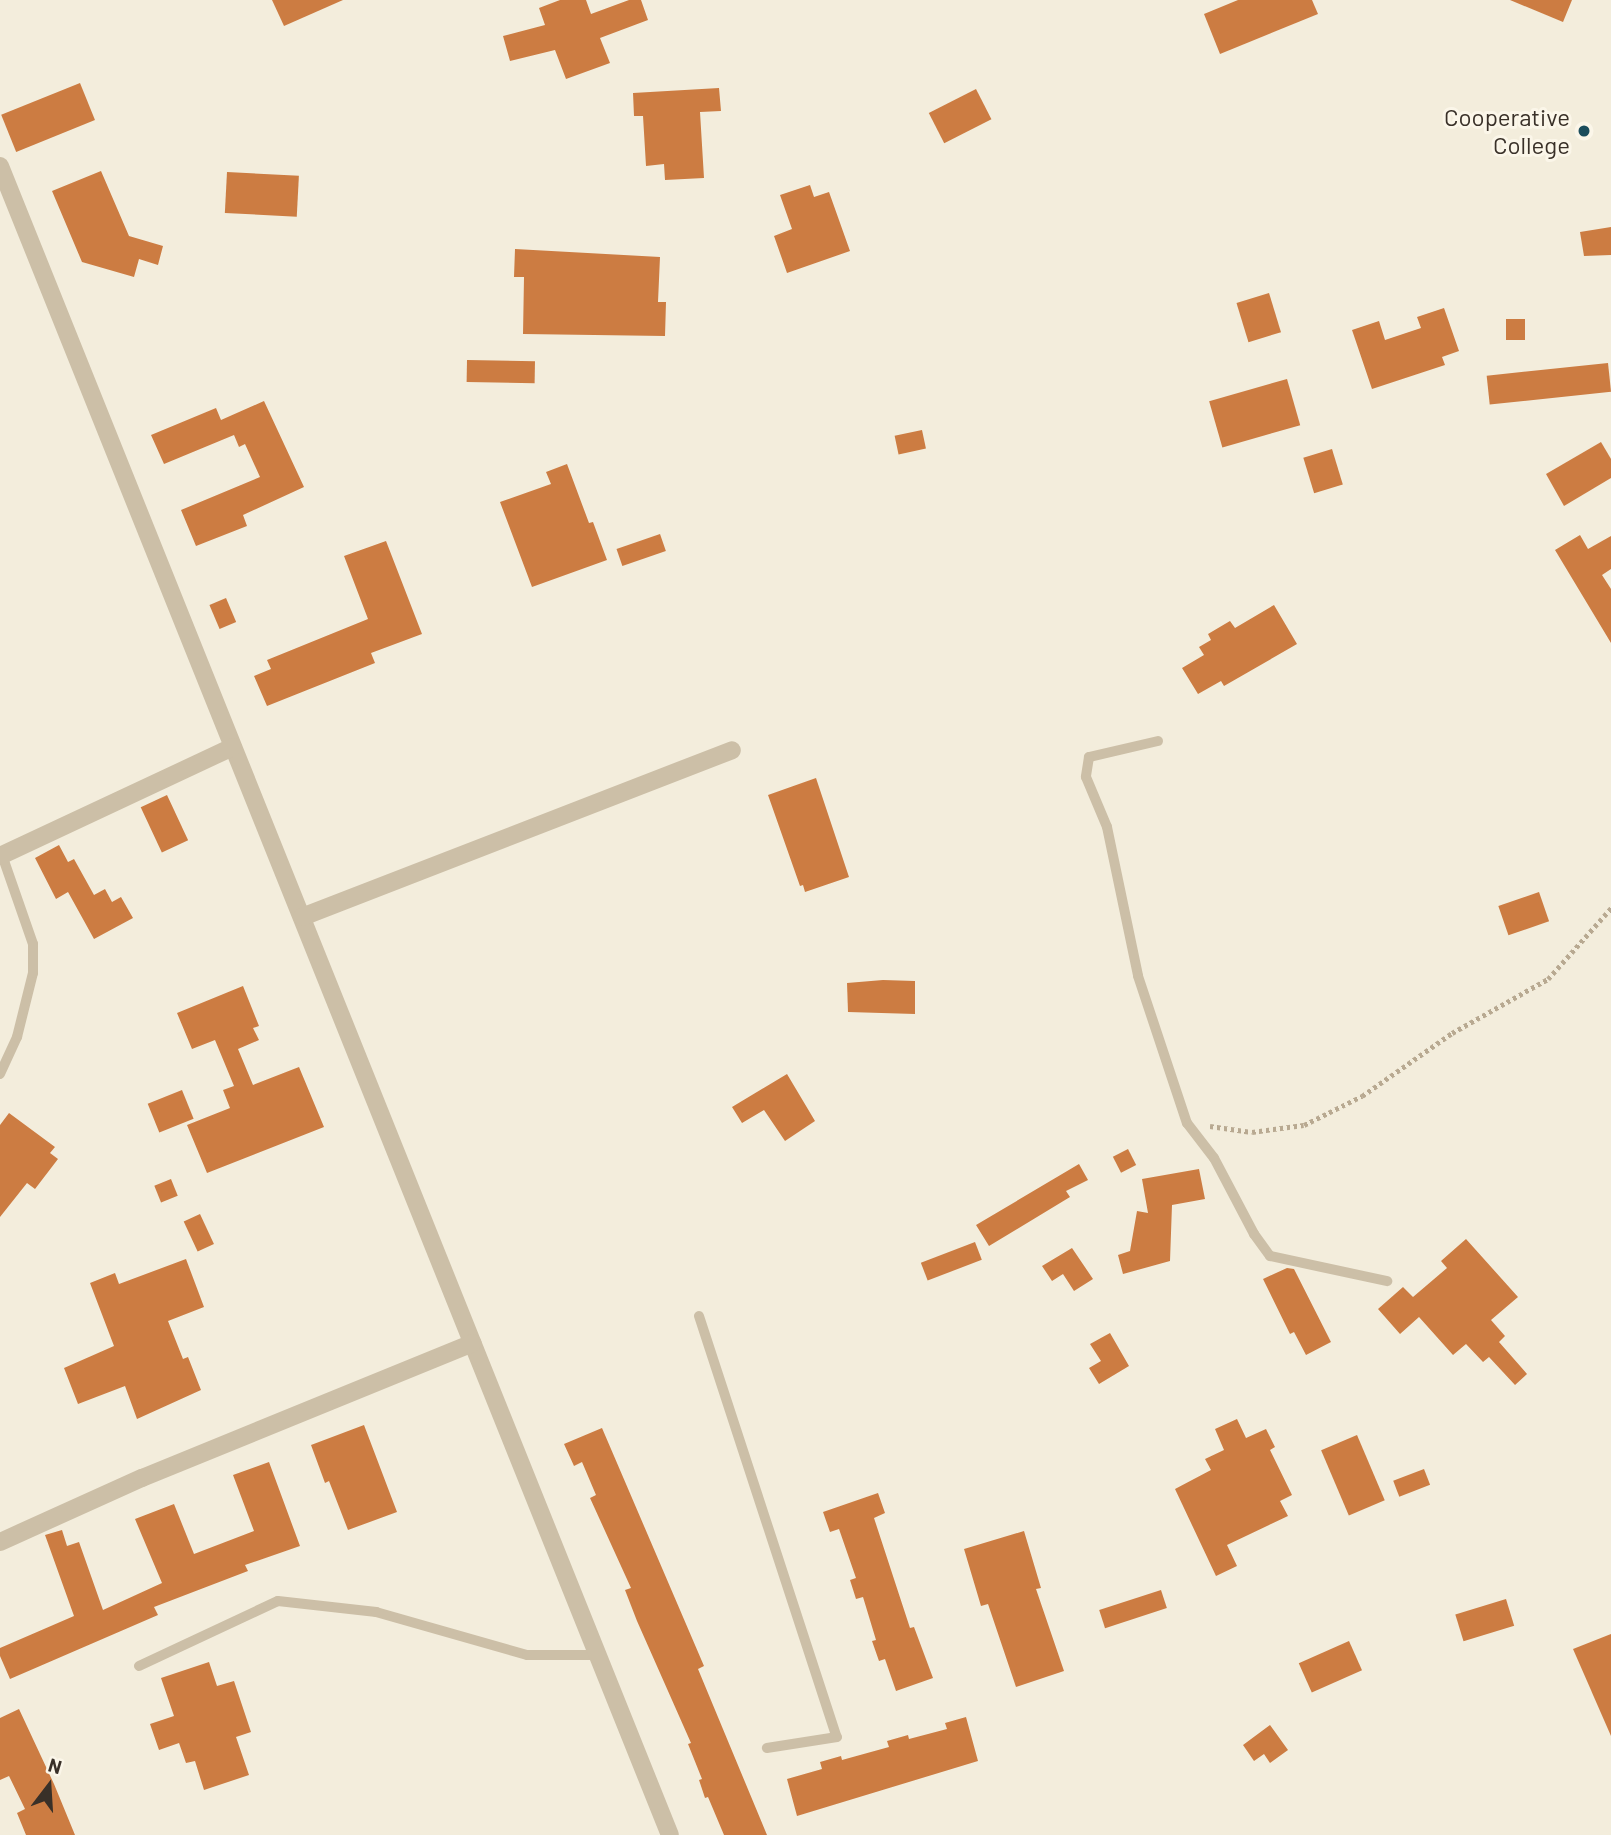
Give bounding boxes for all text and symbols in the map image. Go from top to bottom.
place label: Cooperative College [1444,103,1570,159]
marker: Cooperative College [1576,123,1592,139]
north arrow [14,1751,84,1821]
text: N [46,1753,65,1778]

